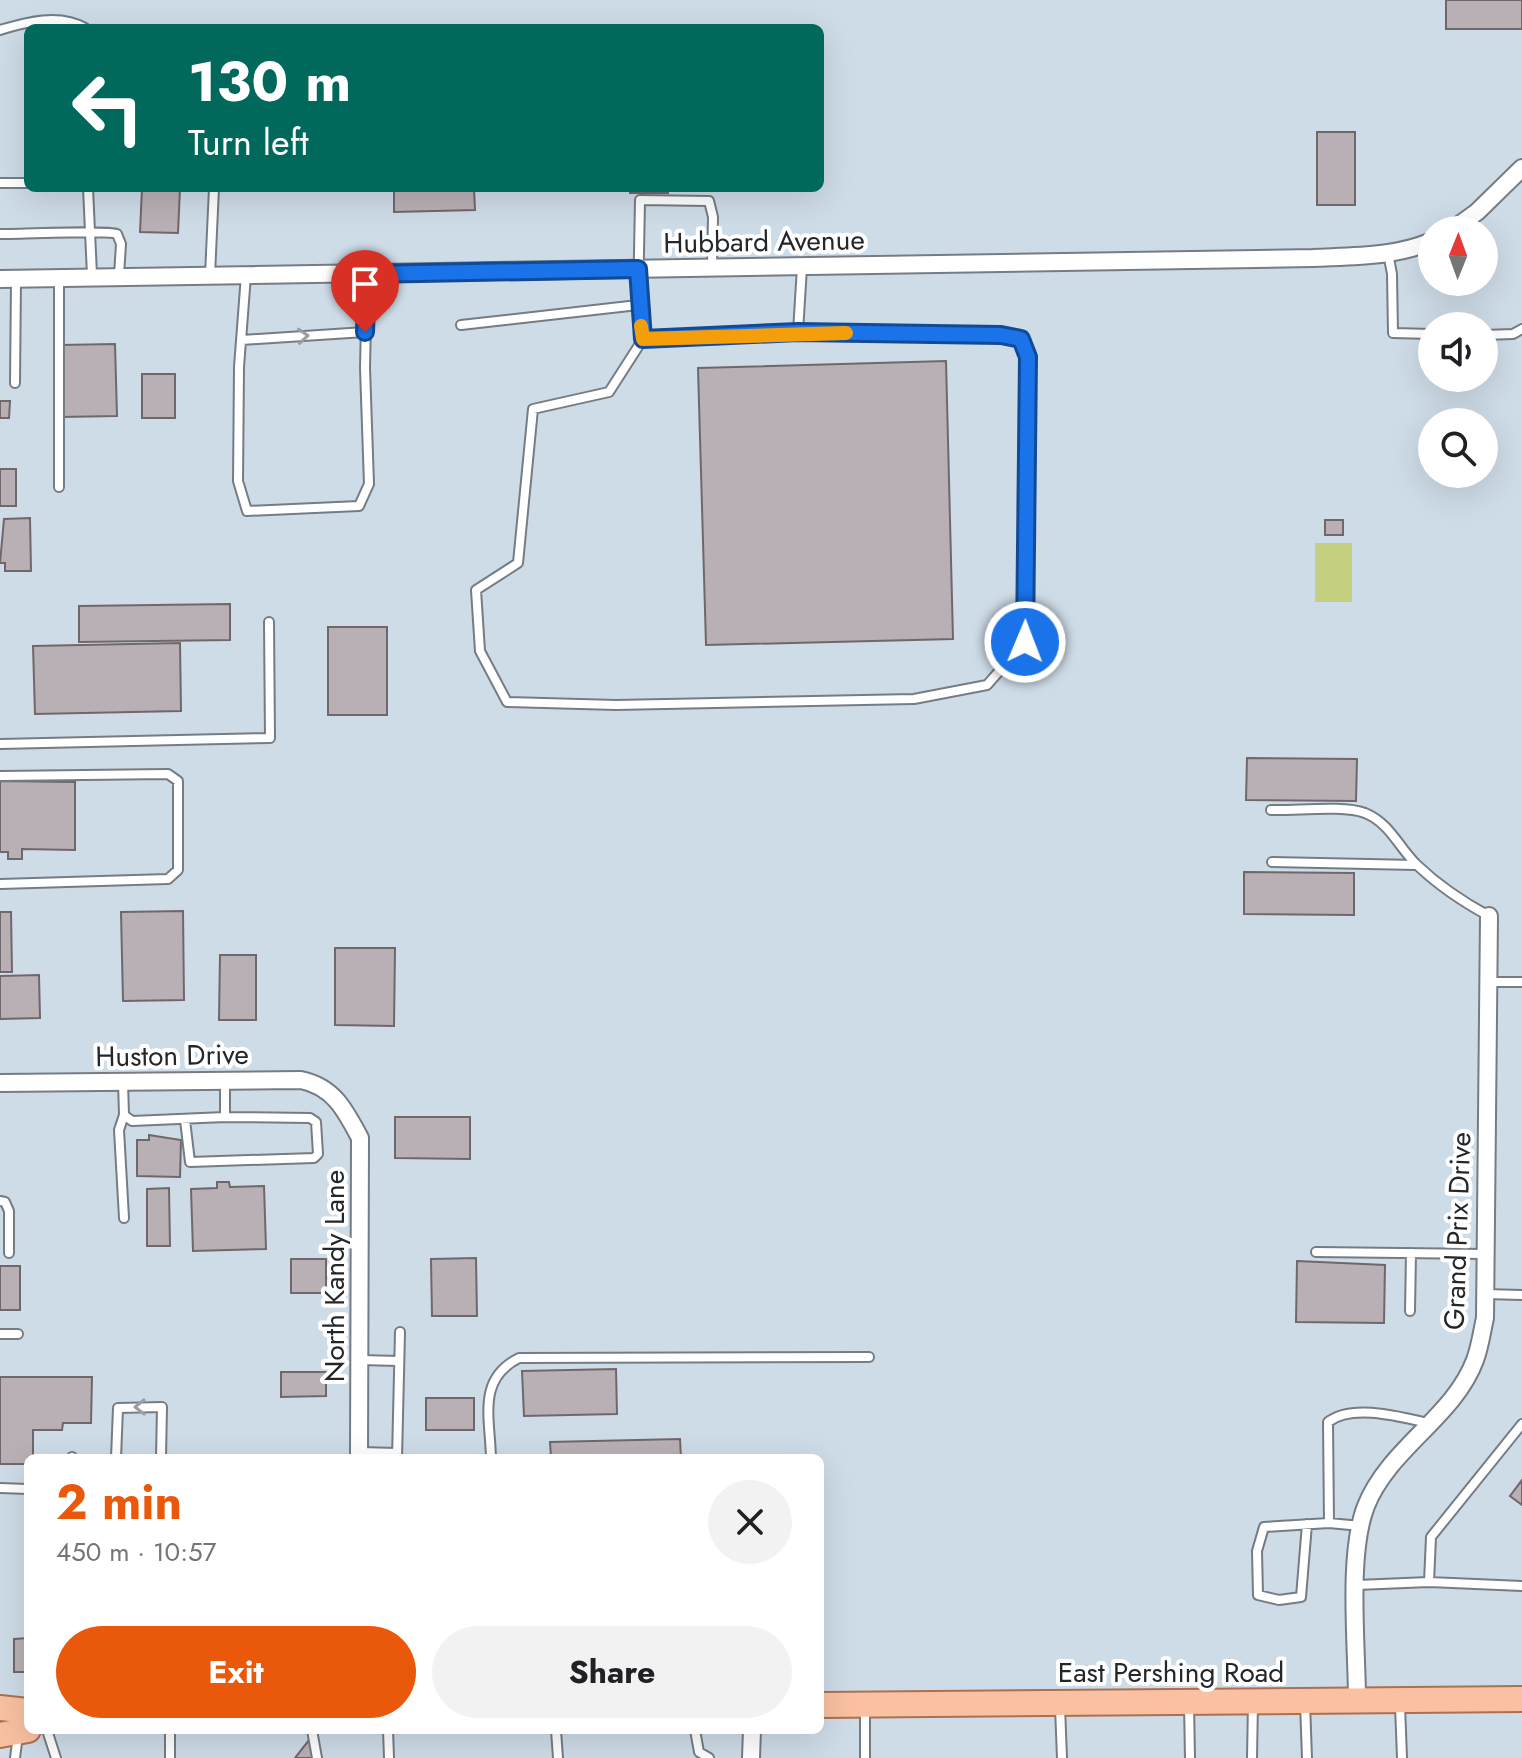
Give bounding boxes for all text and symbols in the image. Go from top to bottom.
text: 130 m [188,41,351,122]
icon: left [56,56,160,160]
text: Turn left [188,116,309,168]
north arrow [1418,216,1498,296]
map controls [1418,216,1498,488]
street label: Hubbard Avenue [663,219,865,264]
pin [331,250,399,332]
icon: arrive [343,262,387,306]
button: sound [1418,312,1498,392]
one-way arrow [297,328,310,345]
button: search [1418,408,1498,488]
position arrow [983,600,1067,684]
street label: Huston Drive [95,1034,249,1077]
street label: Grand Prix Drive [1434,1131,1481,1331]
street label: North Kandy Lane [314,1170,355,1382]
one-way arrow [133,1398,146,1416]
text: 2 min [56,1468,182,1537]
button: close [708,1480,792,1564]
text: 450 m · 10:57 [56,1533,216,1571]
button: Exit [56,1626,416,1718]
button: Share [432,1626,792,1718]
street label: East Pershing Road [1058,1652,1284,1693]

